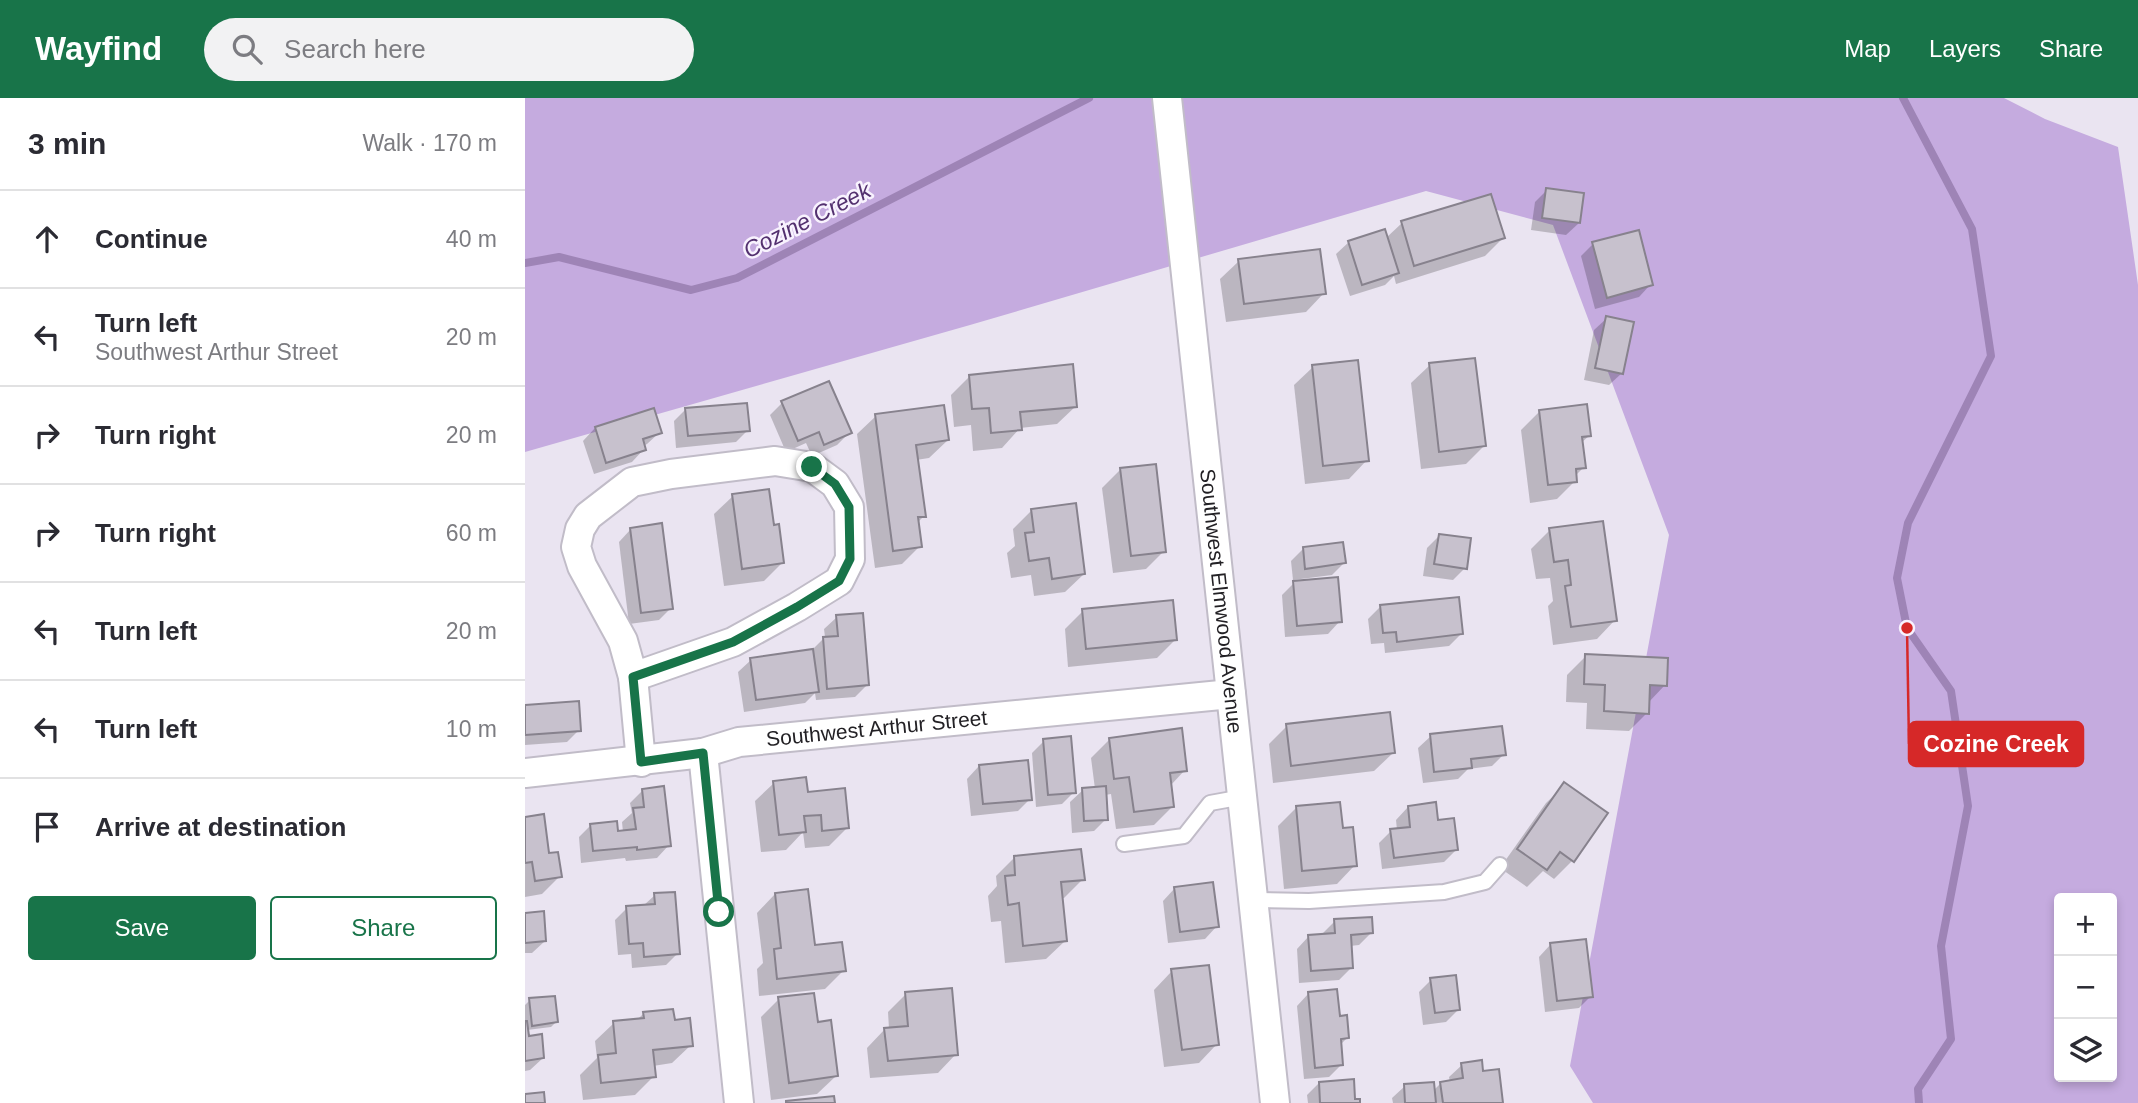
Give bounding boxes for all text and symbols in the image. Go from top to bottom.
search box [204,18,694,81]
text: Wayfind [35,30,162,67]
icon: search [228,30,266,68]
text: Search here [284,34,426,64]
text: Map [1844,35,1891,62]
text: Layers [1929,35,2001,62]
text: Share [2039,35,2103,62]
text: 3 min [28,127,106,160]
text: Walk · 170 m [362,130,497,156]
water label: Cozine Creek [739,176,876,263]
icon: ahead [28,220,66,258]
text: Continue [95,224,208,254]
text: 40 m [446,226,497,252]
text: Turn left [95,308,197,338]
icon: left [28,318,66,356]
text: 20 m [446,324,497,350]
text: Southwest Arthur Street [95,339,338,365]
icon: right [28,416,66,454]
text: Turn right [95,420,216,450]
text: 20 m [446,422,497,448]
route end [796,451,827,482]
street label: Southwest Elmwood Avenue [1196,468,1247,735]
icon: right [28,514,66,552]
text: Turn right [95,518,216,548]
text: 60 m [446,520,497,546]
icon: left [28,612,66,650]
text: Turn left [95,616,197,646]
text: 20 m [446,618,497,644]
street label: Southwest Arthur Street [765,706,988,750]
icon: left [28,710,66,748]
text: Turn left [95,714,197,744]
text: 10 m [446,716,497,742]
callout: Cozine Creek [1909,722,2083,766]
text: Cozine Creek [1923,731,2069,757]
icon: arrive [28,808,66,846]
text: Arrive at destination [95,812,346,842]
map controls [2054,893,2117,1082]
button: + [2054,893,2117,956]
button: Save [28,896,256,960]
button: Share [270,896,497,960]
route start [703,896,734,927]
button: − [2054,956,2117,1019]
button: layers [2054,1019,2117,1082]

